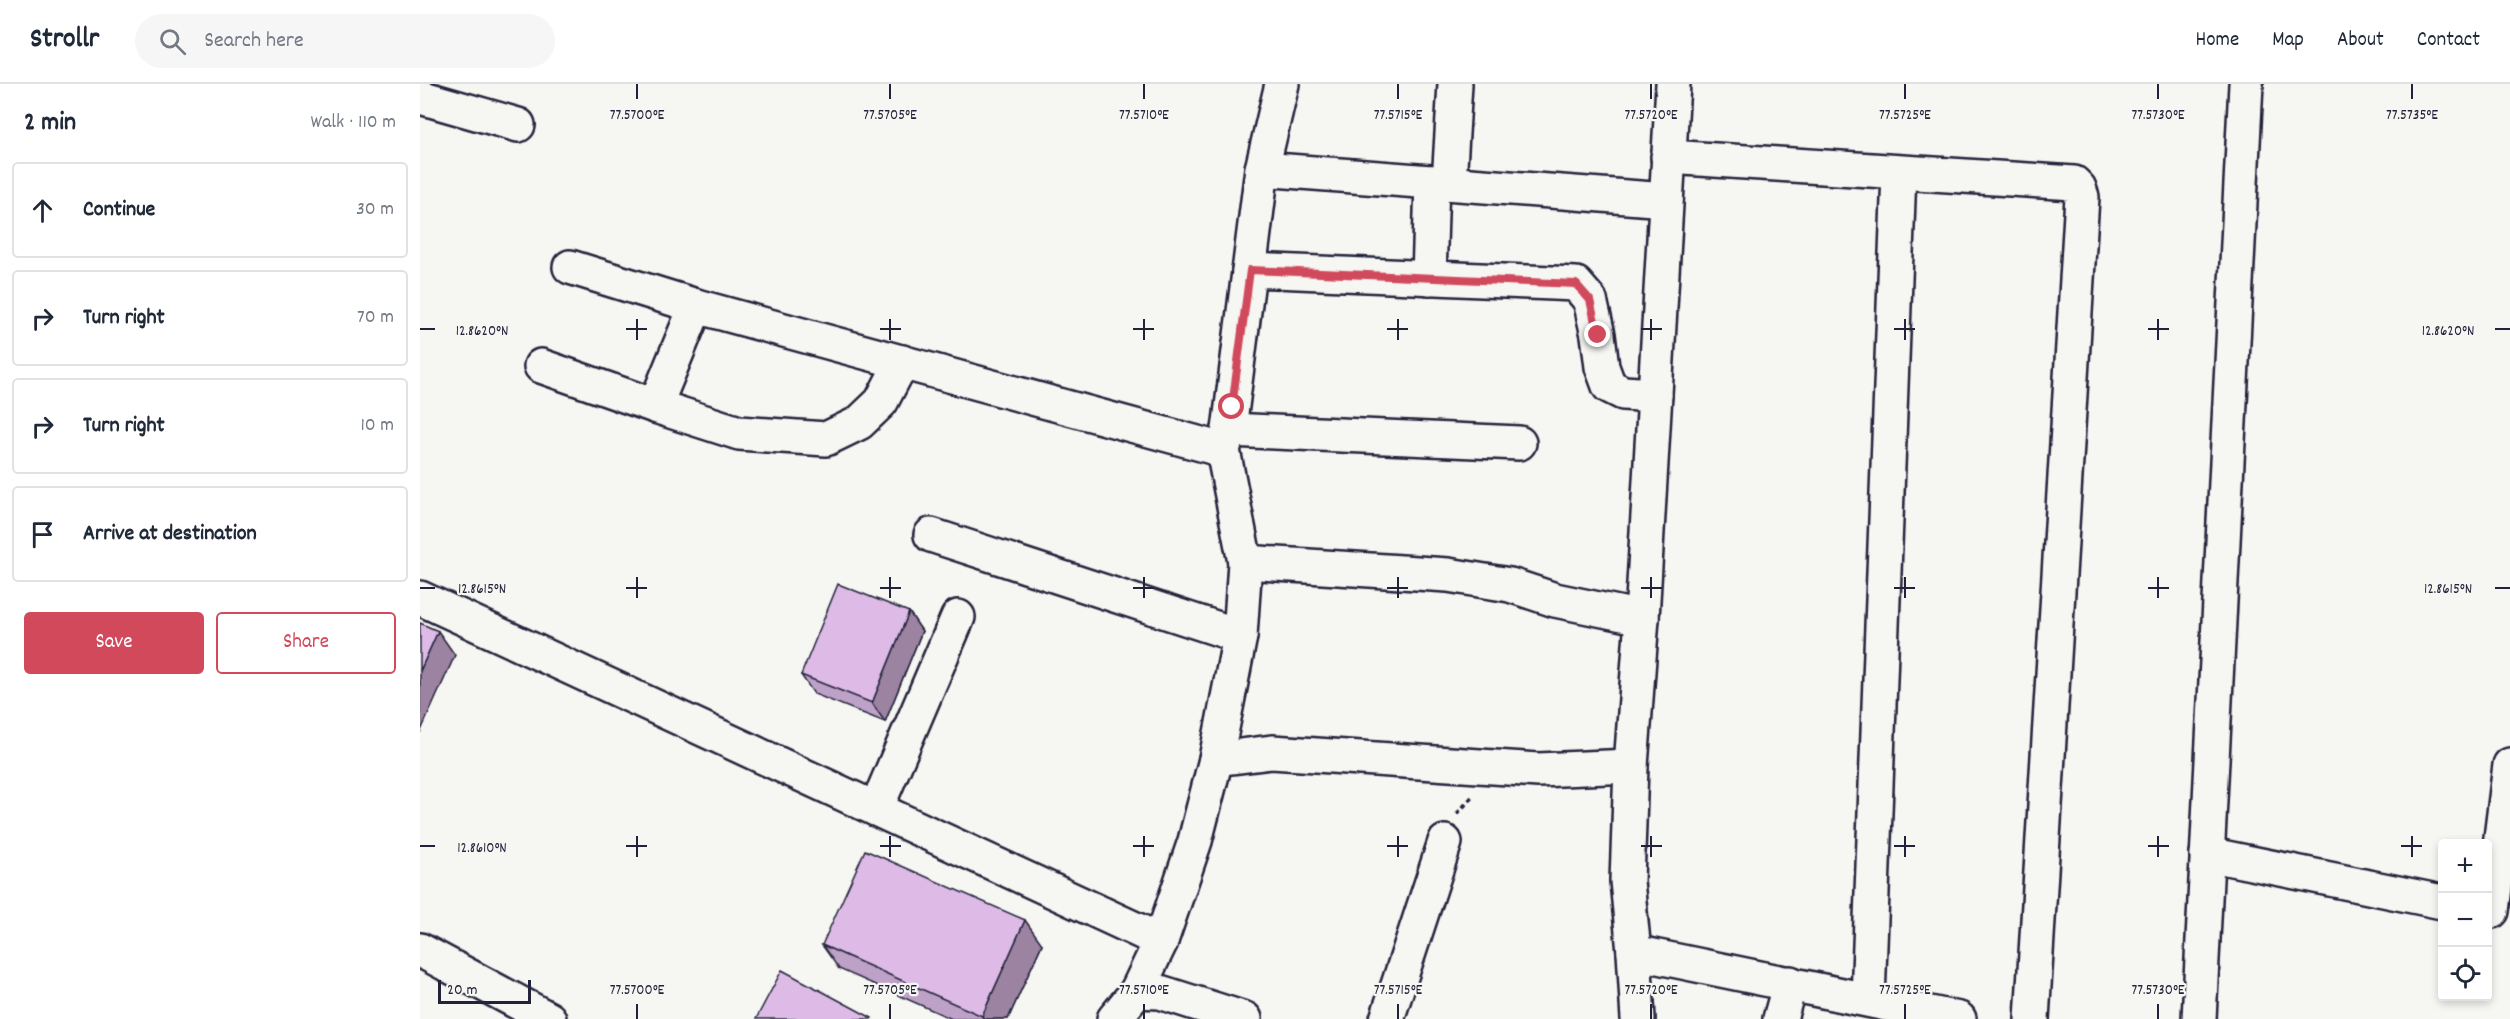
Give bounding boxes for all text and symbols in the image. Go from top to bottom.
search box [135,14,555,68]
text: Strollr [30,21,99,61]
icon: search [156,25,189,58]
text: Search here [204,26,304,57]
text: Home [2195,26,2239,56]
text: Map [2272,26,2304,56]
text: About [2337,26,2384,56]
text: Contact [2417,26,2480,56]
text: 2 min [24,105,76,142]
text: 77.5700°E [610,105,665,127]
text: 77.5705°E [863,105,917,127]
text: 77.5710°E [1119,105,1169,127]
text: 77.5715°E [1374,105,1422,127]
text: 77.5720°E [1624,105,1678,127]
text: 77.5725°E [1879,105,1931,127]
text: 77.5730°E [2131,105,2185,127]
text: 77.5735°E [2386,105,2438,127]
text: Walk · 110 m [310,109,396,137]
icon: ahead [26,194,59,227]
text: Continue [83,195,155,226]
text: 30 m [356,196,394,224]
icon: right [26,302,59,335]
text: Turn right [83,303,165,334]
text: 70 m [357,304,394,332]
text: 12.8620°N [456,321,508,343]
route end [1584,321,1610,347]
text: 12.8620°N [2422,321,2474,343]
route start [1218,393,1244,419]
icon: right [26,410,59,443]
text: Turn right [83,411,165,442]
text: 10 m [360,412,394,440]
icon: arrive [26,518,59,551]
text: Arrive at destination [83,519,257,550]
text: 12.8615°N [458,579,506,601]
text: 12.8615°N [2424,579,2472,601]
button: Save [24,612,204,674]
button: Share [216,612,396,674]
text: 12.8610°N [457,838,507,860]
map controls [2438,839,2492,1001]
button: + [2438,839,2492,893]
button: − [2438,893,2492,947]
button: locate [2438,947,2492,1001]
scale bar [438,977,531,1004]
text: 20 m [447,979,477,1002]
text: 77.5700°E [610,980,665,1002]
text: 77.5705°E [863,980,917,1002]
text: 77.5710°E [1119,980,1169,1002]
text: 77.5715°E [1374,980,1422,1002]
text: 77.5720°E [1624,980,1678,1002]
text: 77.5725°E [1879,980,1931,1002]
text: 77.5730°E [2131,980,2185,1002]

